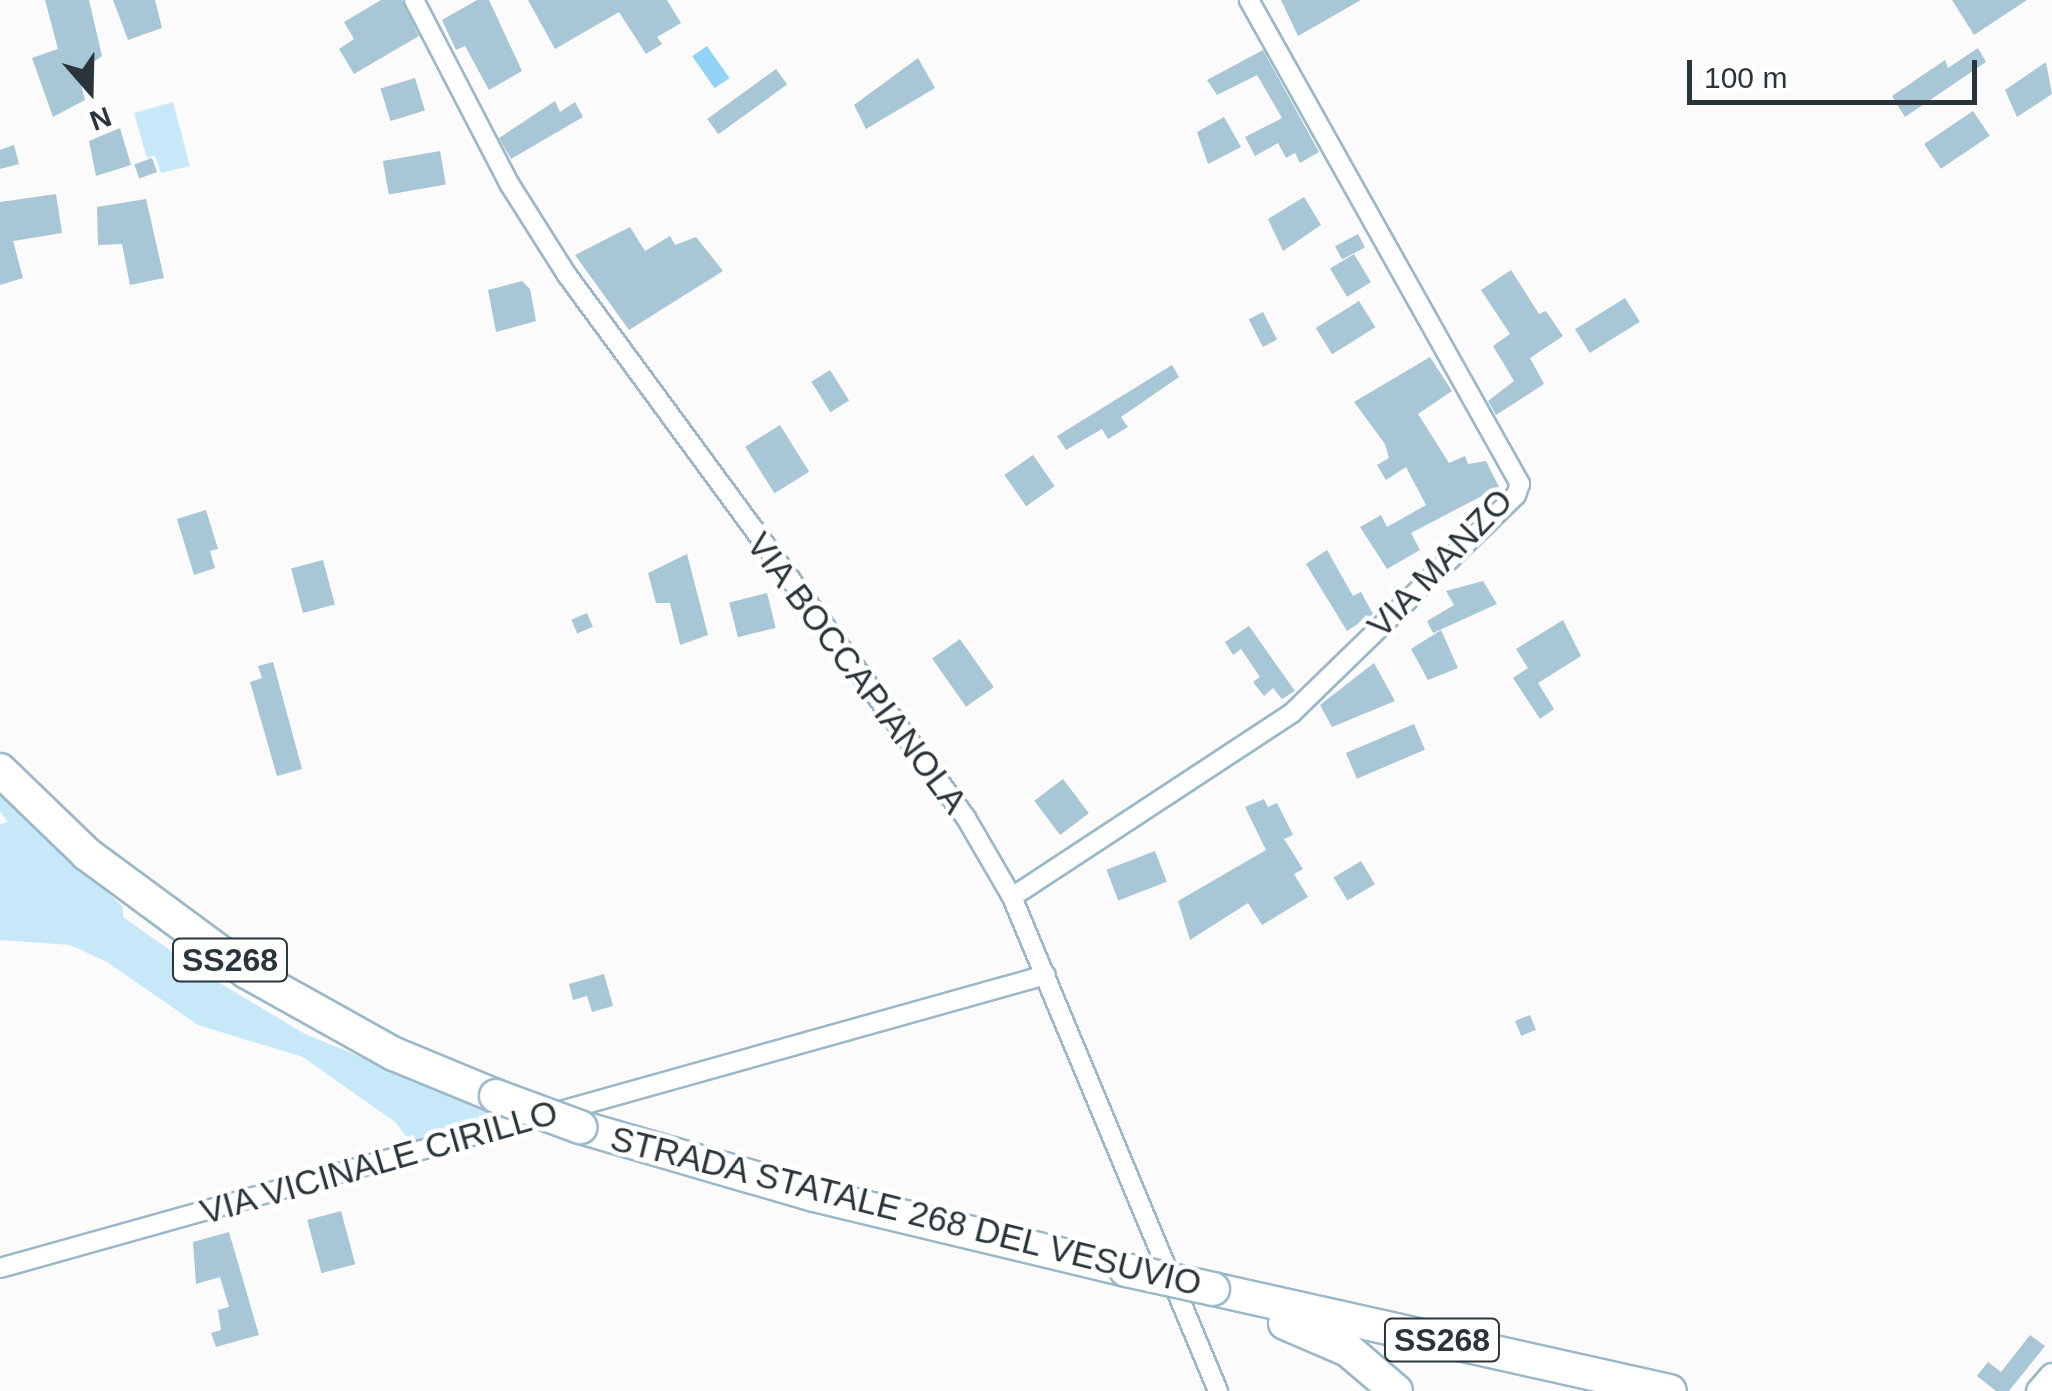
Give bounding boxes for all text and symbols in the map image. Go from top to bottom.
north arrow [40,40,140,140]
scale bar [1692,40,1982,102]
text: 100 m [1704,61,1787,94]
text: N [86,101,115,137]
street label: VIA MANZO [1358,479,1522,647]
street label: VIA BOCCAPIANOLA [737,524,977,822]
road number: SS268 [170,933,290,987]
street label: VIA VICINALE CIRILLO [195,1091,563,1233]
street label: STRADA STATALE 268 DEL VESUVIO [605,1117,1207,1305]
road number: SS268 [1382,1313,1502,1367]

